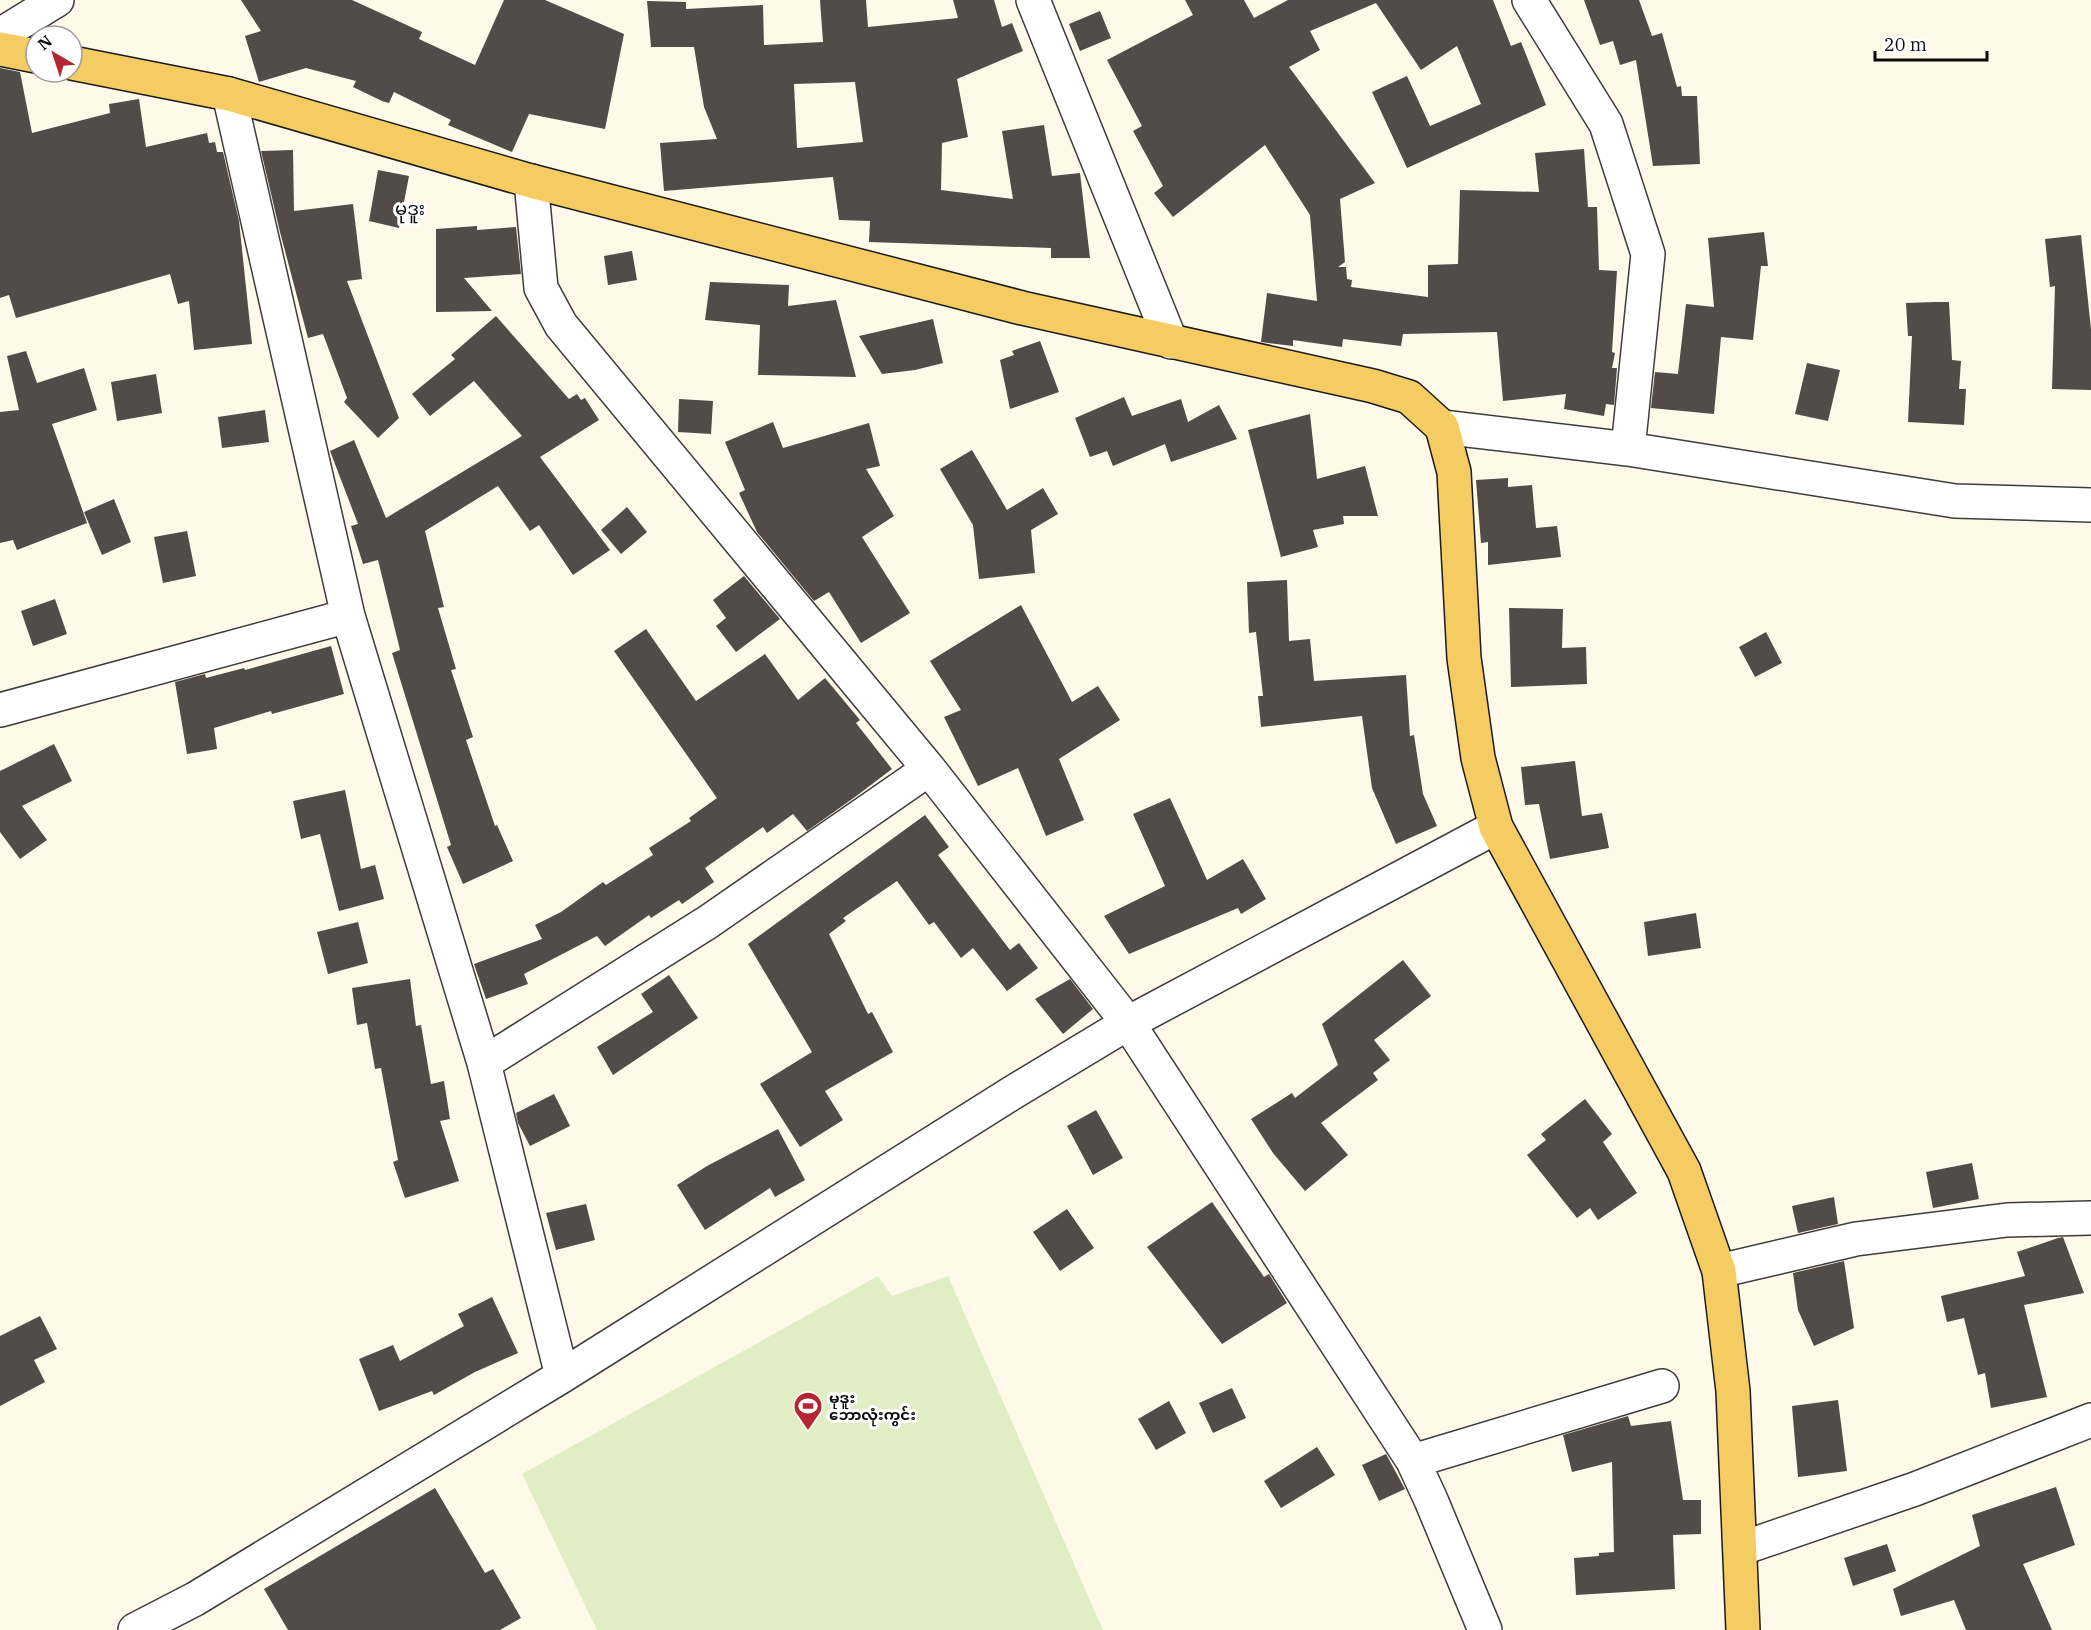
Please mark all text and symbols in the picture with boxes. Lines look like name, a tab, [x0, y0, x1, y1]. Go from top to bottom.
north arrow	[24, 24, 84, 84]
scale bar	[1875, 24, 1988, 62]
text: N	[33, 31, 56, 54]
text: 20 m	[1884, 33, 1927, 56]
district label: မုဒူး	[395, 197, 425, 224]
place label: မုဒူး ဘောလုံးကွင်း	[829, 1388, 916, 1427]
sports icon: မုဒူး ဘောလုံးကွင်း	[792, 1390, 824, 1432]

